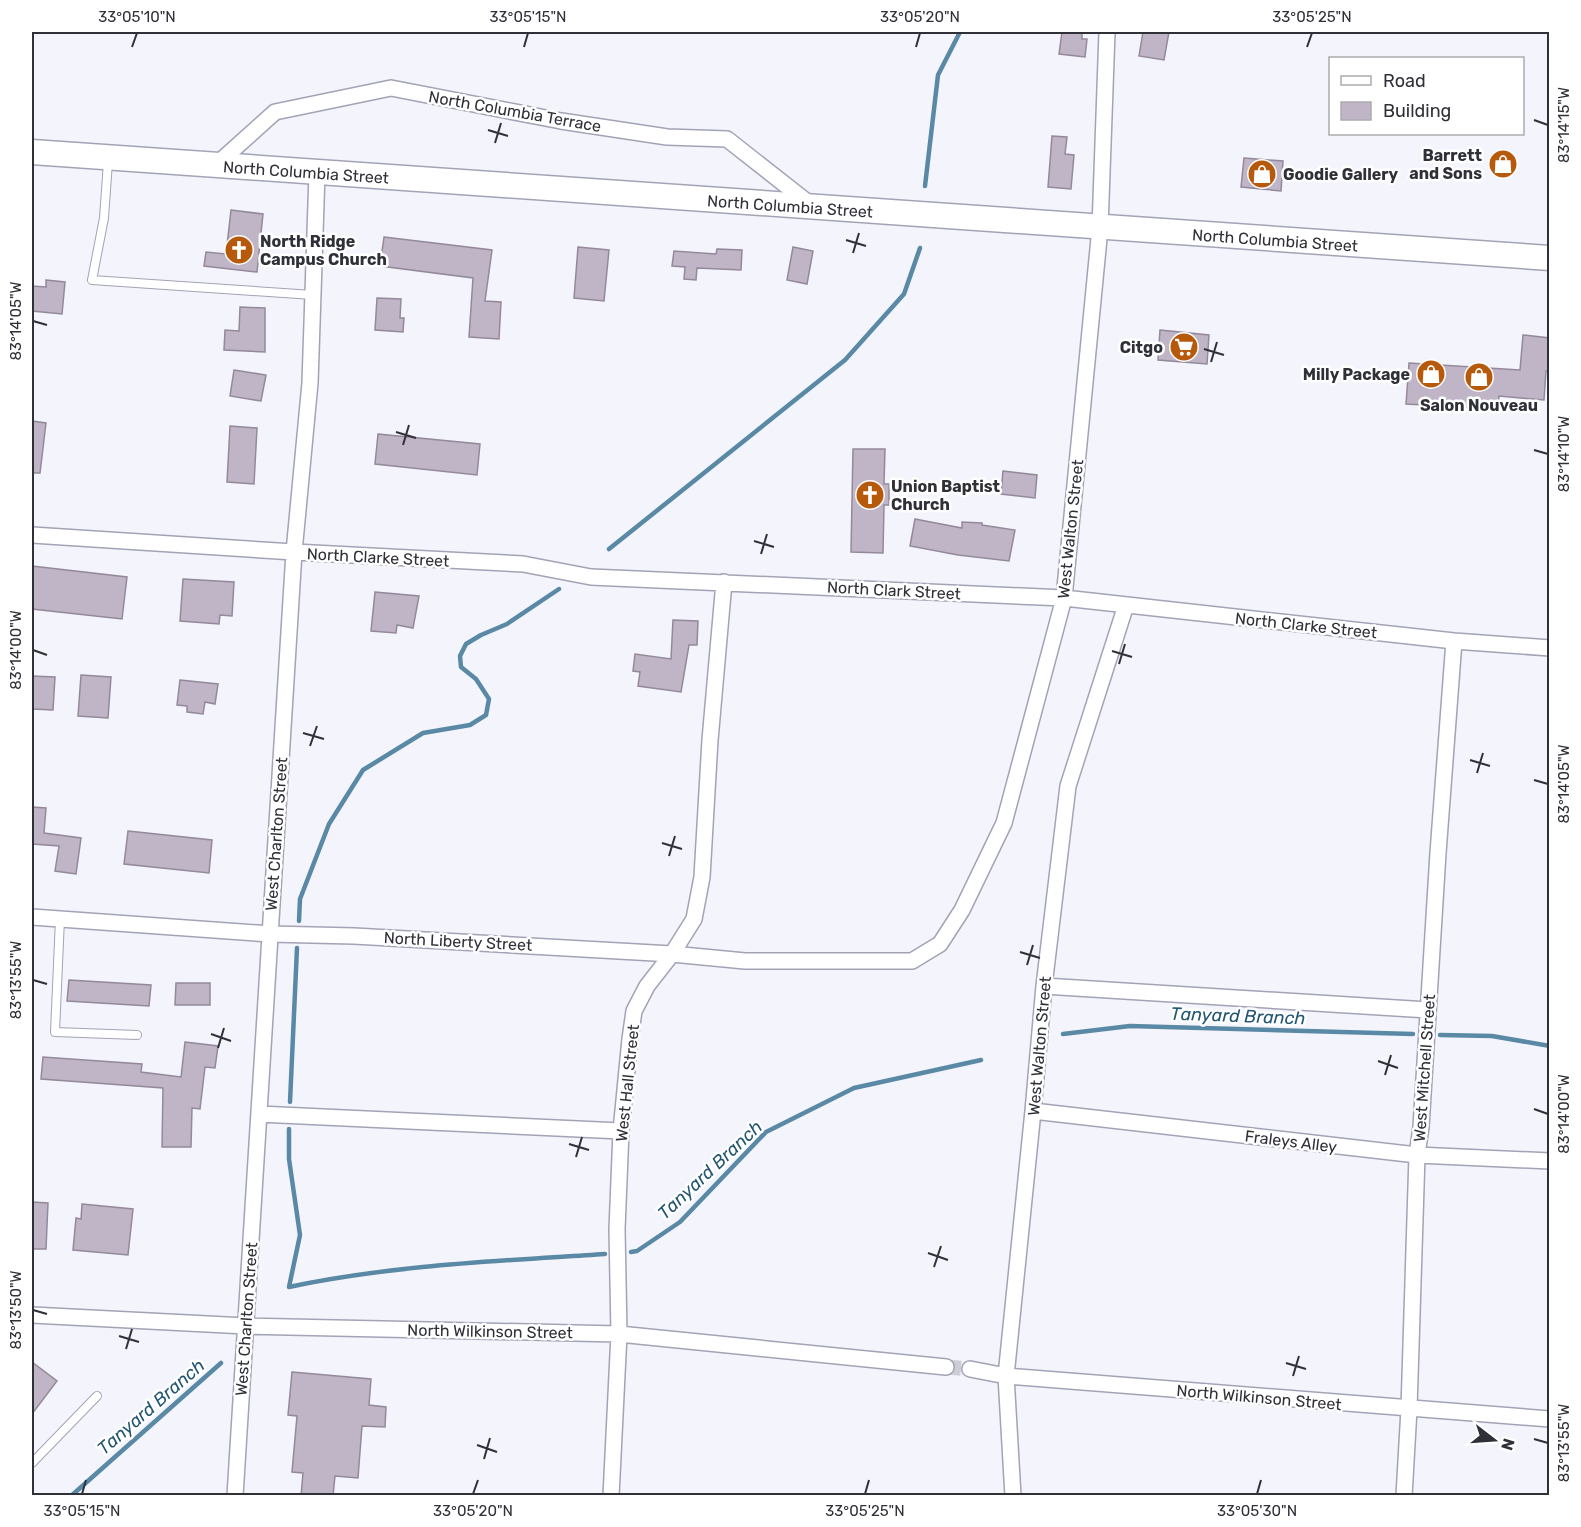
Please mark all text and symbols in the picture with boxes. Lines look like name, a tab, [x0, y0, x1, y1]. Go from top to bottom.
text: 33°05'10"N	[98, 8, 176, 26]
text: 33°05'15"N	[490, 8, 566, 26]
text: 33°05'20"N	[880, 8, 960, 26]
text: 33°05'25"N	[1272, 8, 1352, 26]
legend	[1329, 57, 1524, 135]
text: Road	[1383, 70, 1426, 92]
street label: North Columbia Terrace	[427, 87, 603, 136]
text: 83°14'15"W	[1555, 87, 1573, 163]
text: Building	[1383, 100, 1451, 122]
place label: Barrett and Sons	[1409, 146, 1483, 183]
shop icon: Barrett and Sons	[1487, 148, 1519, 180]
street label: North Columbia Street	[222, 157, 390, 188]
shop icon: Goodie Gallery	[1246, 158, 1278, 190]
place label: Goodie Gallery	[1283, 165, 1399, 184]
street label: North Columbia Street	[706, 191, 874, 222]
street label: North Columbia Street	[1191, 225, 1359, 256]
place label: North Ridge Campus Church	[260, 232, 387, 269]
church icon: North Ridge Campus Church	[223, 234, 255, 266]
text: 83°14'05"W	[7, 281, 25, 361]
supermarket icon: Citgo	[1168, 331, 1200, 363]
place label: Citgo	[1120, 338, 1163, 357]
shop icon: Milly Package	[1415, 358, 1447, 390]
shop icon: Salon Nouveau	[1463, 361, 1495, 393]
place label: Milly Package	[1303, 365, 1410, 384]
place label: Salon Nouveau	[1420, 396, 1538, 415]
text: 83°14'10"W	[1555, 416, 1573, 492]
street label: West Walton Street	[1054, 458, 1087, 600]
place label: Union Baptist Church	[891, 477, 1001, 514]
church icon: Union Baptist Church	[854, 479, 886, 511]
street label: North Clarke Street	[306, 544, 450, 571]
street label: North Clark Street	[827, 578, 961, 603]
street label: North Clarke Street	[1234, 609, 1378, 642]
text: 83°14'00"W	[7, 610, 25, 690]
text: 83°14'05"W	[1555, 744, 1573, 824]
street label: West Charlton Street	[262, 756, 291, 912]
street label: North Liberty Street	[383, 928, 533, 955]
text: 83°13'55"W	[7, 941, 25, 1019]
street label: West Walton Street	[1024, 975, 1055, 1117]
street label: West Mitchell Street	[1410, 994, 1439, 1143]
water label: Tanyard Branch	[1170, 1003, 1306, 1029]
street label: West Hall Street	[612, 1023, 643, 1143]
text: 83°14'00"W	[1555, 1074, 1573, 1154]
water label: Tanyard Branch	[653, 1116, 767, 1224]
street label: Fraleys Alley	[1244, 1126, 1338, 1157]
street label: West Charlton Street	[232, 1241, 261, 1397]
text: 83°13'50"W	[7, 1270, 25, 1350]
street label: North Wilkinson Street	[407, 1321, 573, 1342]
water label: Tanyard Branch	[93, 1354, 209, 1460]
street label: North Wilkinson Street	[1176, 1381, 1342, 1414]
text: 83°13'55"W	[1555, 1404, 1573, 1482]
north arrow	[1464, 1410, 1524, 1470]
text: N	[1497, 1436, 1519, 1453]
text: 33°05'15"N	[44, 1502, 120, 1520]
text: 33°05'20"N	[433, 1502, 513, 1520]
text: 33°05'25"N	[825, 1502, 905, 1520]
text: 33°05'30"N	[1217, 1502, 1297, 1520]

